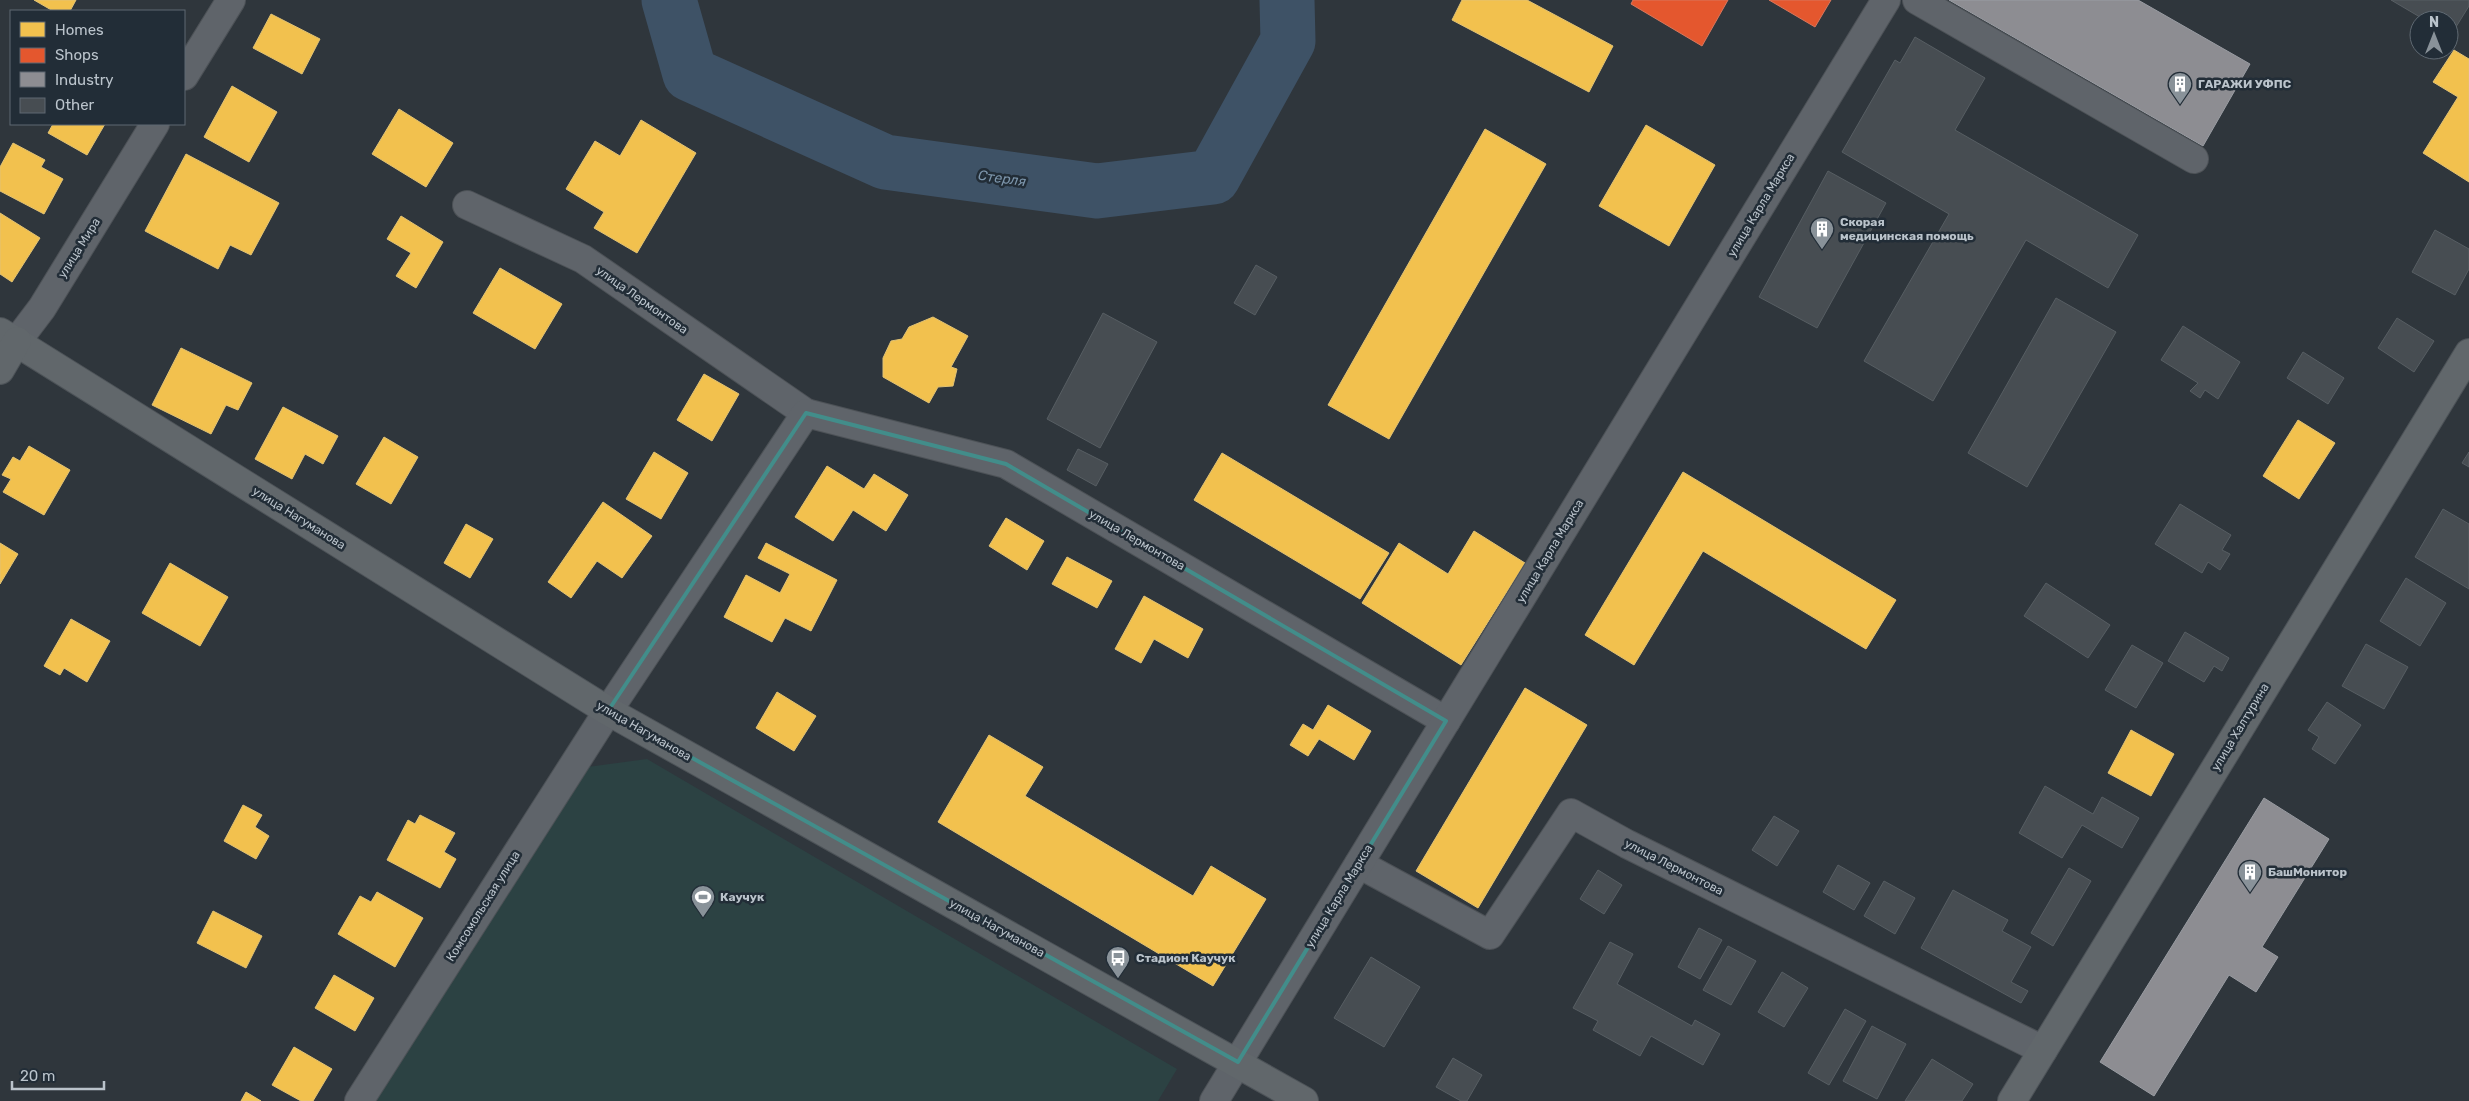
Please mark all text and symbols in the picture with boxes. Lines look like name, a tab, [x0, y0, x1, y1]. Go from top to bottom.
legend	[10, 10, 185, 125]
north arrow	[2409, 10, 2459, 60]
text: N	[2429, 14, 2439, 31]
text: Homes	[55, 21, 104, 39]
text: Shops	[55, 46, 99, 64]
text: Industry	[55, 71, 114, 89]
building icon: ГАРАЖИ УФПС	[2167, 71, 2193, 105]
place label: ГАРАЖИ УФПС	[2198, 77, 2292, 91]
text: Other	[55, 96, 95, 114]
street label: улица Карла Маркса	[1725, 151, 1797, 259]
water label: Стерля	[977, 167, 1027, 190]
street label: улица Мира	[55, 215, 103, 281]
place label: Скорая медицинская помощь	[1840, 215, 1974, 243]
building icon: Скорая медицинская помощь	[1809, 216, 1835, 250]
street label: улица Лермонтова	[594, 263, 690, 337]
street label: улица Нагуманова	[250, 484, 348, 552]
street label: улица Карла Маркса	[1514, 497, 1586, 605]
street label: улица Лермонтова	[1086, 507, 1188, 573]
street label: улица Халтурина	[2208, 681, 2272, 773]
street label: улица Нагуманова	[594, 698, 694, 764]
street label: улица Лермонтова	[1622, 836, 1726, 898]
street label: улица Карла Маркса	[1303, 842, 1375, 950]
street label: Комсомольская улица	[443, 848, 523, 964]
building icon: БашМонитор	[2237, 859, 2263, 893]
place label: БашМонитор	[2268, 865, 2347, 879]
sports icon: Каучук	[690, 884, 716, 918]
place label: Каучук	[720, 890, 765, 904]
street label: улица Нагуманова	[947, 896, 1047, 960]
bus stop icon: Стадион Каучук	[1105, 945, 1131, 979]
place label: Стадион Каучук	[1136, 951, 1236, 965]
scale bar	[12, 1058, 105, 1090]
text: 20 m	[20, 1067, 55, 1085]

